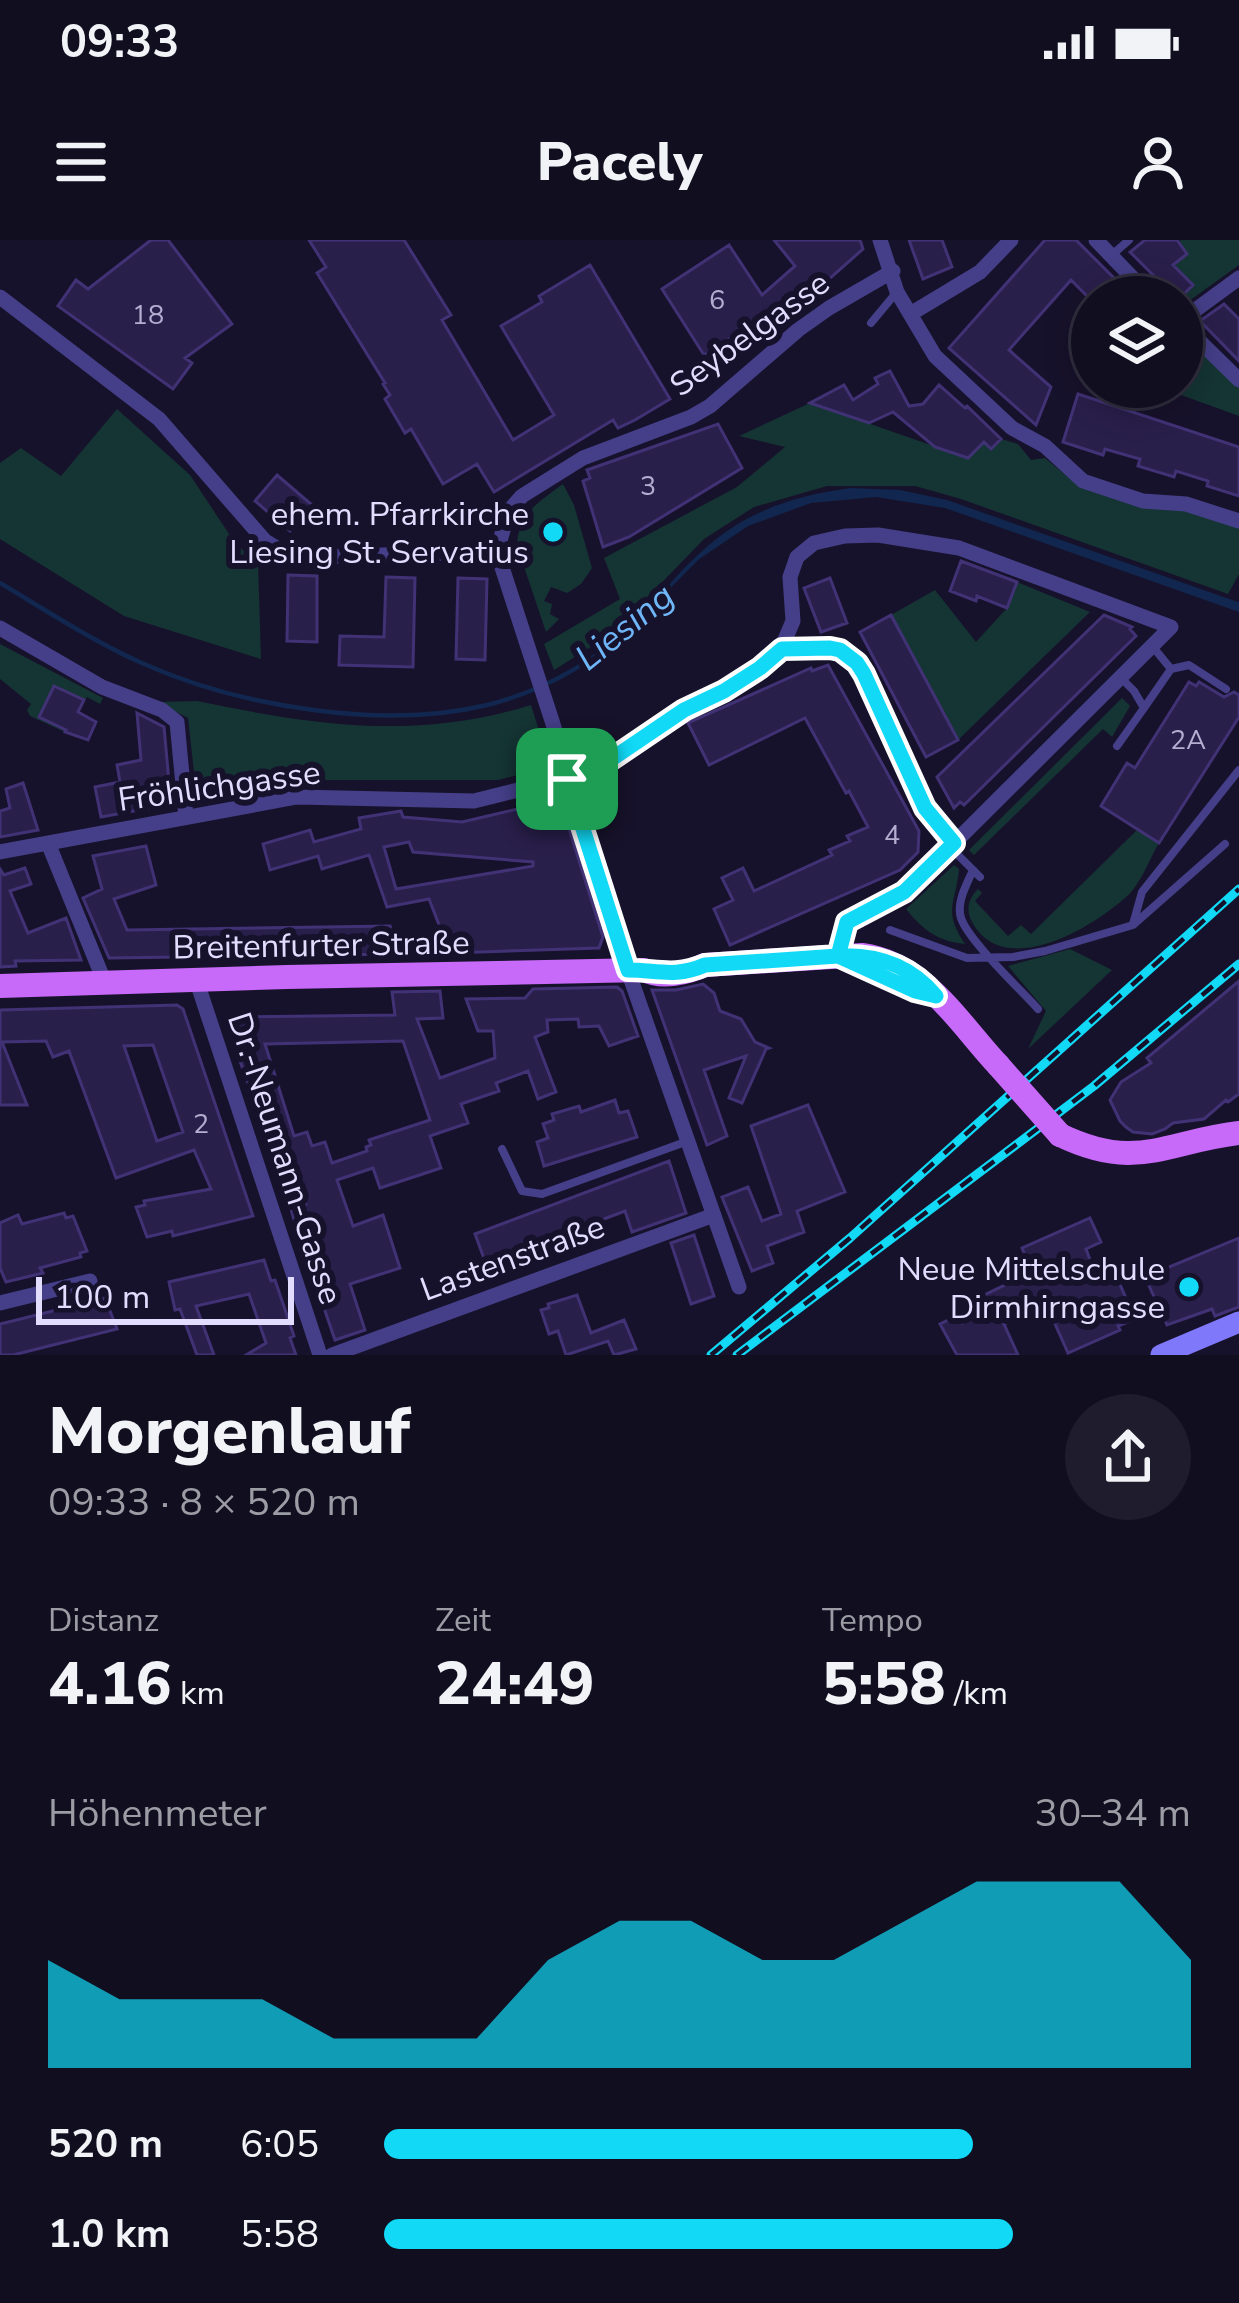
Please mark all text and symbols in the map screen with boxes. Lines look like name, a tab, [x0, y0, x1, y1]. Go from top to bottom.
text: 09:33	[60, 12, 179, 73]
text: Pacely	[537, 125, 702, 199]
icon: menu	[48, 129, 114, 195]
icon: person	[1125, 129, 1191, 195]
street label: Seybelgasse	[661, 261, 839, 407]
map controls	[1071, 276, 1203, 408]
button: layers	[1071, 276, 1203, 408]
house number: 6	[709, 282, 725, 319]
house number: 18	[132, 297, 164, 334]
house number: 3	[640, 468, 656, 505]
place label: ehem. Pfarrkirche Liesing St. Servatius	[229, 492, 529, 575]
marker: ehem. Pfarrkirche Liesing St. Servatius	[540, 519, 566, 545]
water label: Liesing	[565, 572, 685, 682]
house number: 2A	[1170, 722, 1206, 759]
pin	[516, 728, 618, 830]
icon: arrive	[534, 746, 600, 812]
street label: Fröhlichgasse	[115, 750, 323, 823]
house number: 4	[884, 817, 900, 854]
street label: Breitenfurter Straße	[172, 920, 470, 971]
street label: Dr.-Neumann-Gasse	[216, 1007, 353, 1310]
house number: 2	[193, 1106, 209, 1143]
street label: Lastenstraße	[414, 1204, 611, 1313]
place label: Neue Mittelschule Dirmhirngasse	[897, 1247, 1165, 1330]
scale bar	[36, 1271, 294, 1324]
marker: Neue Mittelschule Dirmhirngasse	[1176, 1274, 1202, 1300]
text: 100 m	[54, 1275, 150, 1320]
text: Morgenlauf	[48, 1386, 410, 1476]
button: share	[1065, 1394, 1191, 1520]
text: 09:33 · 8 × 520 m	[48, 1476, 360, 1529]
text: Distanz	[48, 1598, 159, 1643]
text: Zeit	[435, 1598, 491, 1643]
text: Tempo	[822, 1598, 923, 1643]
text: 4.16	[48, 1643, 172, 1725]
text: 24:49	[435, 1643, 595, 1725]
text: 5:58	[822, 1643, 946, 1725]
text: km	[172, 1671, 225, 1716]
text: /km	[946, 1671, 1008, 1716]
text: Höhenmeter	[48, 1787, 267, 1840]
text: 30–34 m	[1034, 1787, 1191, 1840]
text: 520 m	[48, 2118, 163, 2171]
text: 6:05	[240, 2118, 319, 2171]
text: 1.0 km	[48, 2208, 170, 2261]
text: 5:58	[240, 2208, 319, 2261]

